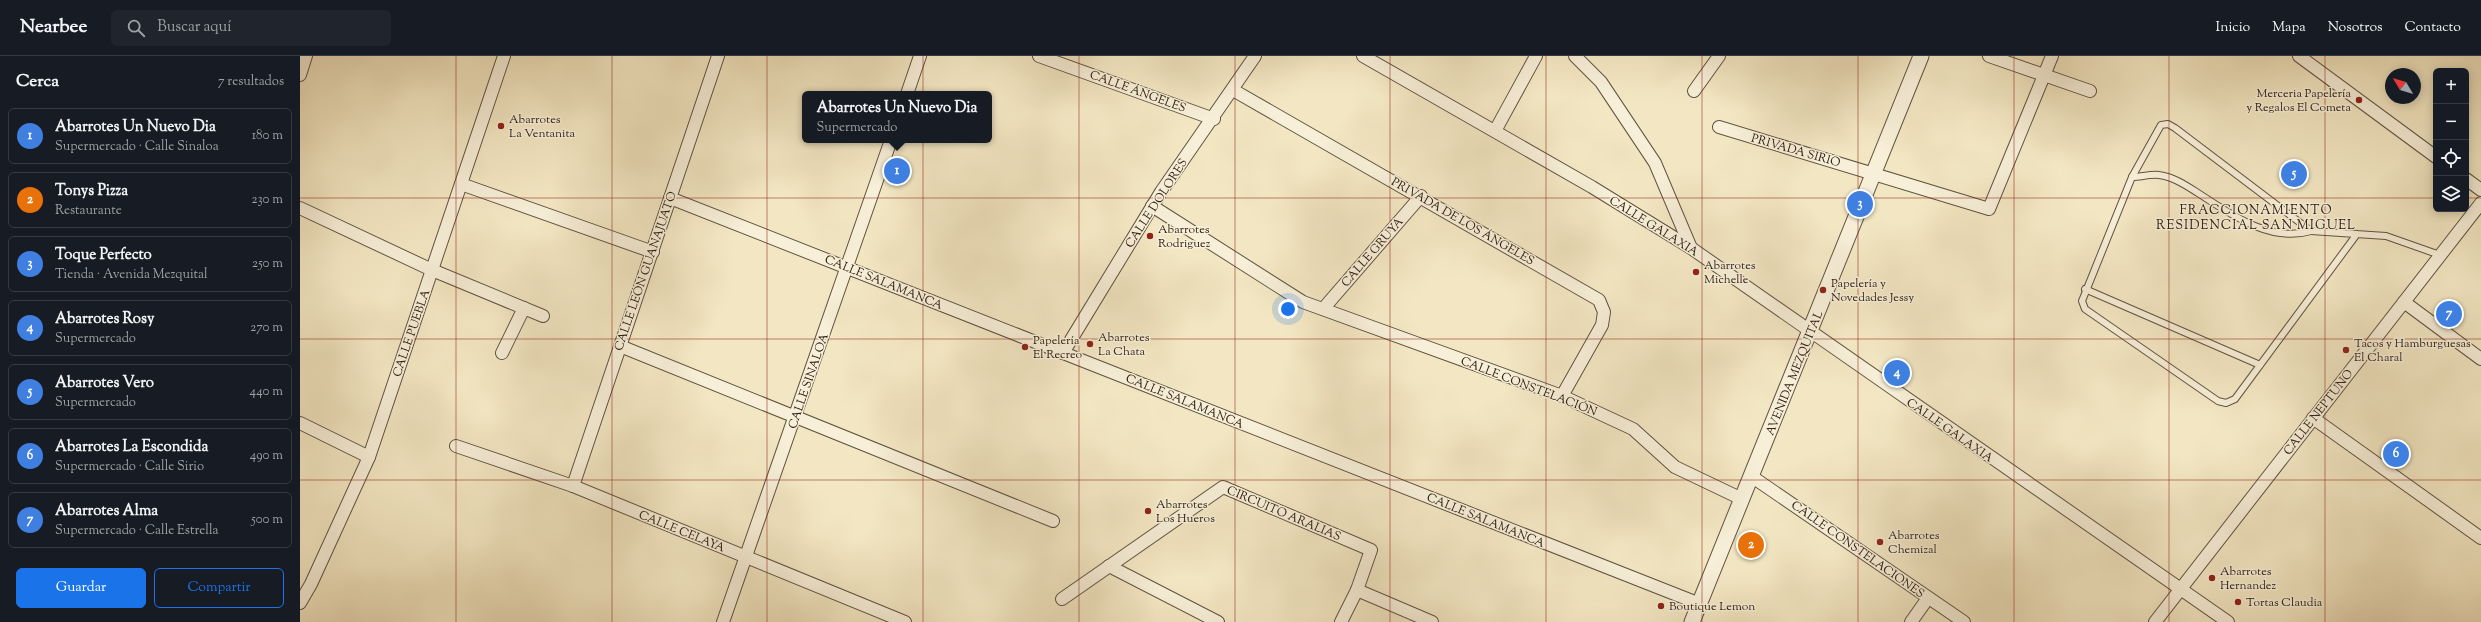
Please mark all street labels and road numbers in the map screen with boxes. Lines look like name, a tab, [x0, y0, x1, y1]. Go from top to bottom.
street label: CALLE ÁNGELES	[1087, 66, 1188, 118]
street label: PRIVADA SIRIO	[1749, 130, 1842, 172]
street label: CALLE DOLORES	[1121, 155, 1193, 252]
street label: PRIVADA DE LOS ÁNGELES	[1388, 173, 1537, 270]
street label: CALLE LEÓN GUANAJUATO	[610, 189, 682, 353]
street label: CALLE GALAXIA	[1605, 192, 1702, 262]
street label: CALLE GRUYA	[1337, 214, 1408, 291]
street label: CALLE SALAMANCA	[822, 251, 946, 315]
street label: CALLE PUEBLA	[389, 287, 435, 380]
street label: AVENIDA MEZQUITAL	[1762, 308, 1828, 438]
street label: CALLE SINALOA	[784, 331, 834, 432]
street label: CALLE CONSTELACIÓN	[1458, 353, 1600, 421]
street label: CALLE NEPTUNO	[2279, 366, 2358, 459]
street label: CALLE SALAMANCA	[1123, 370, 1247, 434]
street label: CALLE GALAXIA	[1902, 394, 1997, 468]
street label: CIRCUITO ARALIAS	[1224, 482, 1344, 546]
street label: CALLE SALAMANCA	[1424, 489, 1548, 553]
street label: CALLE CONSTELACIONES	[1787, 497, 1928, 603]
street label: CALLE CELAYA	[636, 506, 728, 558]

